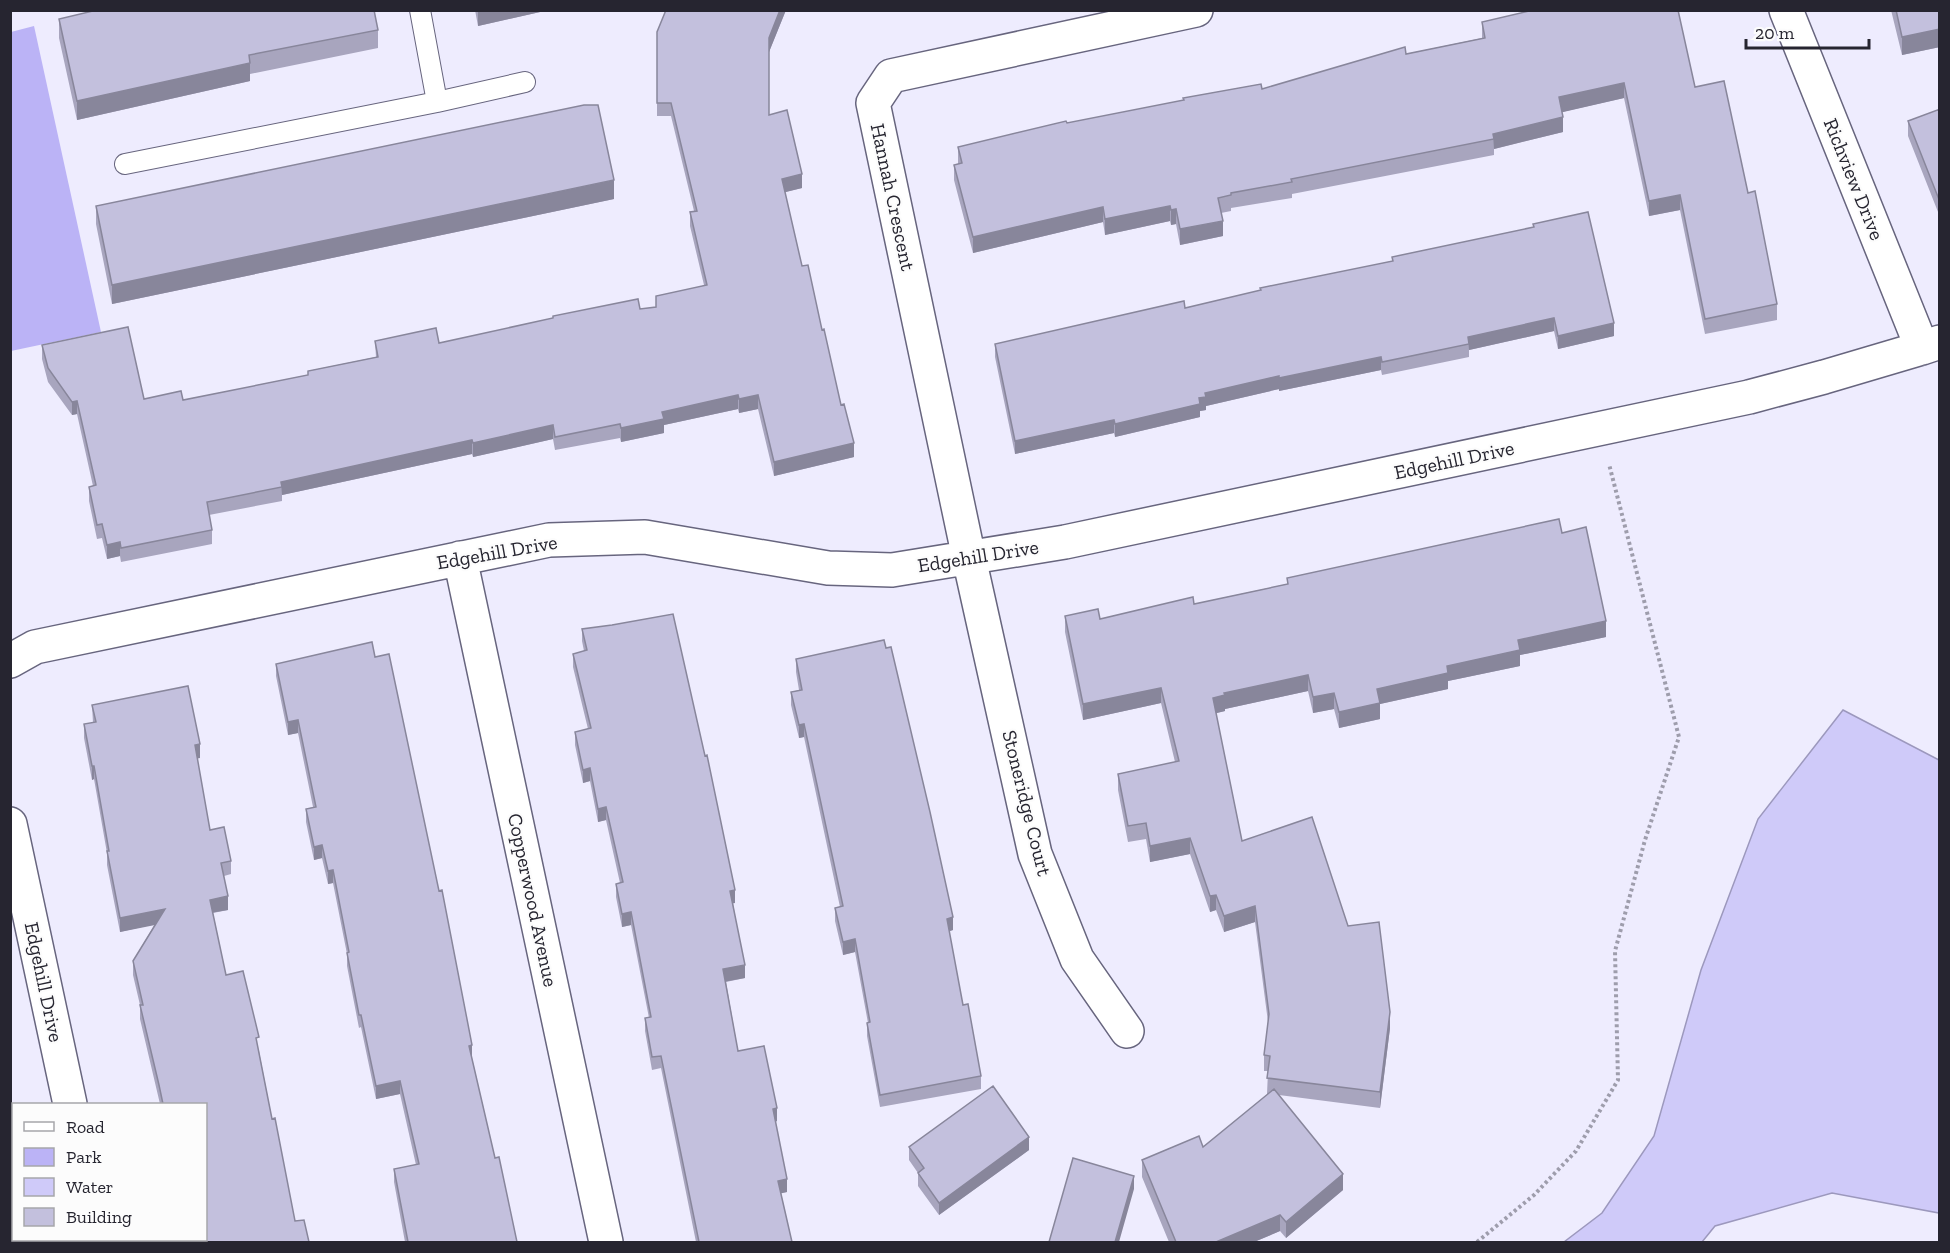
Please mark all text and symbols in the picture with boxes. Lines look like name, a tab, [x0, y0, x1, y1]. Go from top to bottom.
scale bar	[1746, 12, 1869, 50]
text: 20 m	[1755, 22, 1795, 44]
street label: Richview Drive	[1819, 115, 1889, 243]
street label: Hannah Crescent	[866, 121, 920, 273]
street label: Edgehill Drive	[1392, 436, 1516, 484]
street label: Edgehill Drive	[435, 530, 559, 574]
street label: Edgehill Drive	[916, 535, 1040, 577]
street label: Stoneridge Court	[997, 728, 1057, 879]
street label: Copperwood Avenue	[503, 811, 563, 989]
street label: Edgehill Drive	[20, 920, 68, 1044]
legend	[12, 1103, 207, 1241]
text: Road	[66, 1116, 105, 1138]
text: Park	[66, 1146, 102, 1168]
text: Water	[66, 1176, 113, 1198]
text: Building	[66, 1206, 132, 1228]

